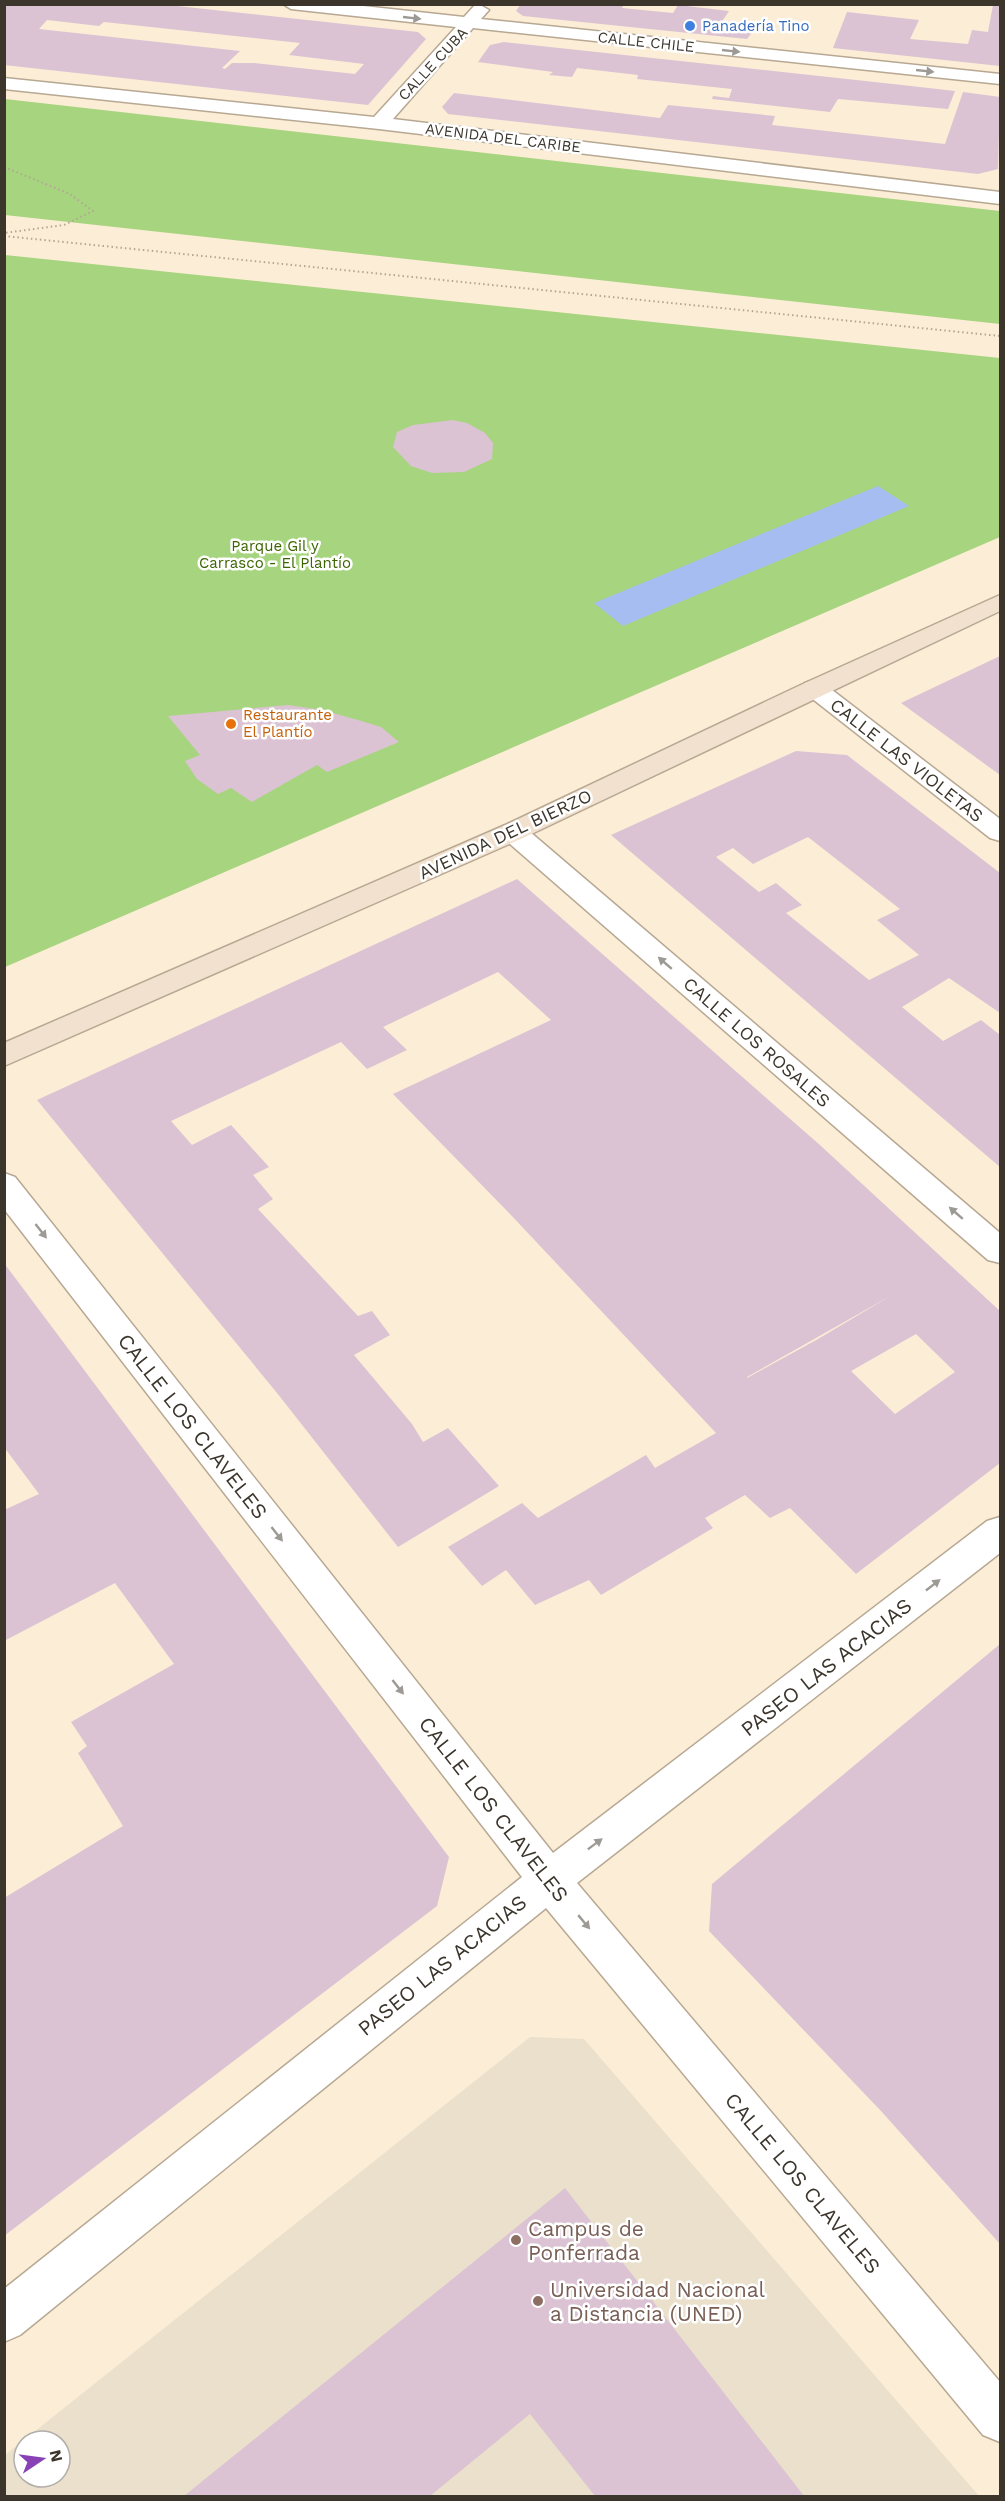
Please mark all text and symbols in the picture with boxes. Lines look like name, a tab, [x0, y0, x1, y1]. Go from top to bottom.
one-way arrow	[402, 13, 421, 22]
place label: Panadería Tino	[702, 17, 810, 35]
marker: Panadería Tino	[683, 19, 697, 33]
street label: CALLE CUBA	[395, 24, 471, 104]
street label: CALLE CHILE	[597, 28, 695, 56]
one-way arrow	[722, 46, 741, 56]
one-way arrow	[916, 66, 935, 76]
street label: AVENIDA DEL CARIBE	[424, 120, 582, 156]
park label: Parque Gil y Carrasco - El Plantío	[199, 537, 351, 572]
street label: CALLE LAS VIOLETAS	[826, 694, 988, 826]
place label: Restaurante El Plantío	[243, 706, 332, 741]
marker: Restaurante El Plantío	[224, 717, 238, 731]
street label: AVENIDA DEL BIERZO	[415, 785, 595, 883]
one-way arrow	[657, 956, 673, 969]
street label: CALLE LOS ROSALES	[679, 973, 835, 1111]
one-way arrow	[949, 1207, 964, 1220]
one-way arrow	[34, 1224, 46, 1239]
street label: CALLE LOS CLAVELES	[113, 1328, 273, 1524]
one-way arrow	[271, 1526, 283, 1541]
one-way arrow	[925, 1579, 940, 1591]
street label: PASEO LAS ACACIAS	[736, 1593, 916, 1741]
one-way arrow	[391, 1679, 404, 1695]
street label: CALLE LOS CLAVELES	[414, 1711, 574, 1907]
one-way arrow	[587, 1838, 603, 1851]
street label: PASEO LAS ACACIAS	[353, 1889, 531, 2041]
one-way arrow	[577, 1914, 590, 1929]
street label: CALLE LOS CLAVELES	[720, 2088, 886, 2278]
place label: Campus de Ponferrada	[528, 2216, 644, 2265]
marker: Campus de Ponferrada	[509, 2233, 523, 2247]
place label: Universidad Nacional a Distancia (UNED)	[550, 2277, 766, 2326]
marker: Universidad Nacional a Distancia (UNED)	[531, 2294, 545, 2308]
north arrow	[12, 2429, 72, 2489]
text: N	[46, 2448, 67, 2464]

